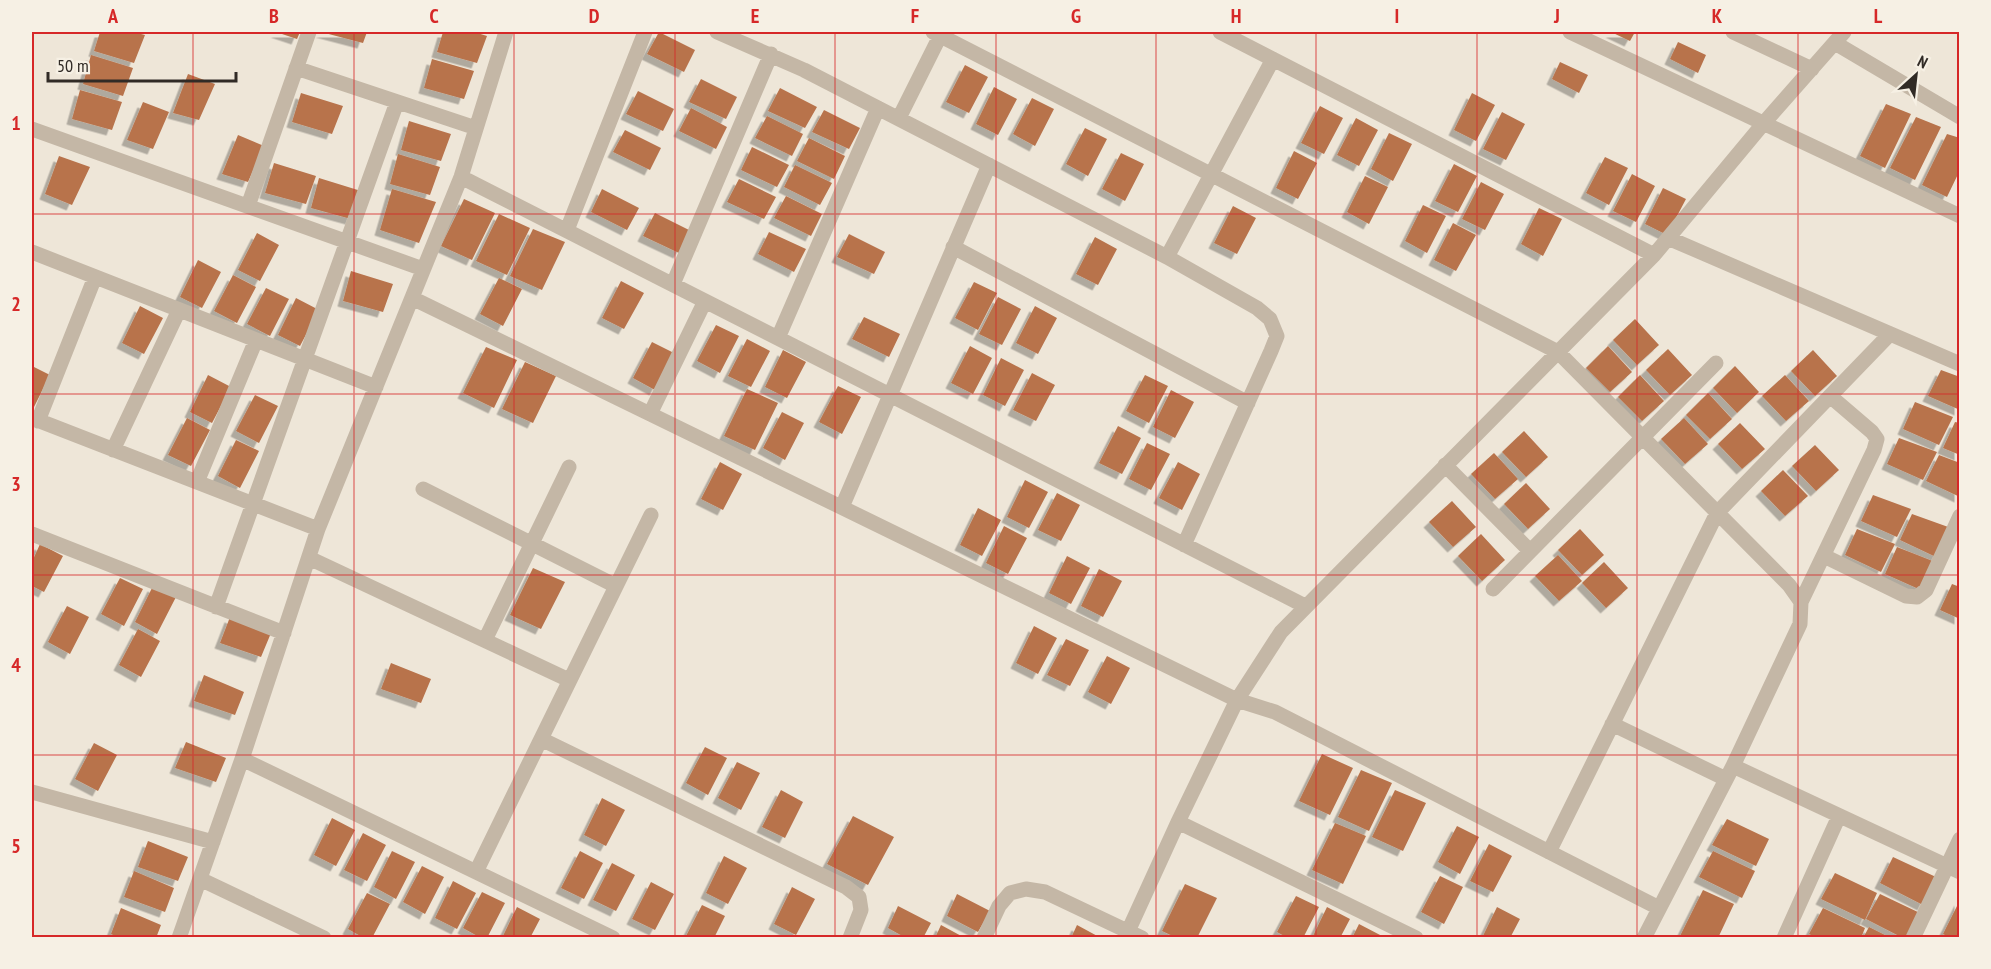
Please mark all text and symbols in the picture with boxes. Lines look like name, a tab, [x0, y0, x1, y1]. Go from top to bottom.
text: A	[107, 3, 119, 29]
text: B	[269, 3, 279, 29]
text: C	[429, 3, 439, 29]
text: D	[589, 3, 600, 29]
text: E	[751, 3, 759, 29]
text: F	[911, 3, 919, 29]
text: G	[1071, 3, 1081, 29]
text: H	[1231, 3, 1241, 29]
text: I	[1395, 3, 1399, 29]
text: J	[1553, 3, 1560, 29]
text: K	[1712, 3, 1723, 29]
text: L	[1874, 3, 1883, 29]
scale bar	[48, 45, 236, 83]
north arrow	[1886, 45, 1946, 105]
text: N	[1914, 51, 1931, 73]
text: 50 m	[57, 54, 89, 77]
text: 1	[11, 110, 21, 136]
text: 2	[11, 291, 21, 317]
text: 3	[11, 471, 21, 497]
text: 4	[11, 652, 21, 678]
text: 5	[11, 833, 21, 859]

